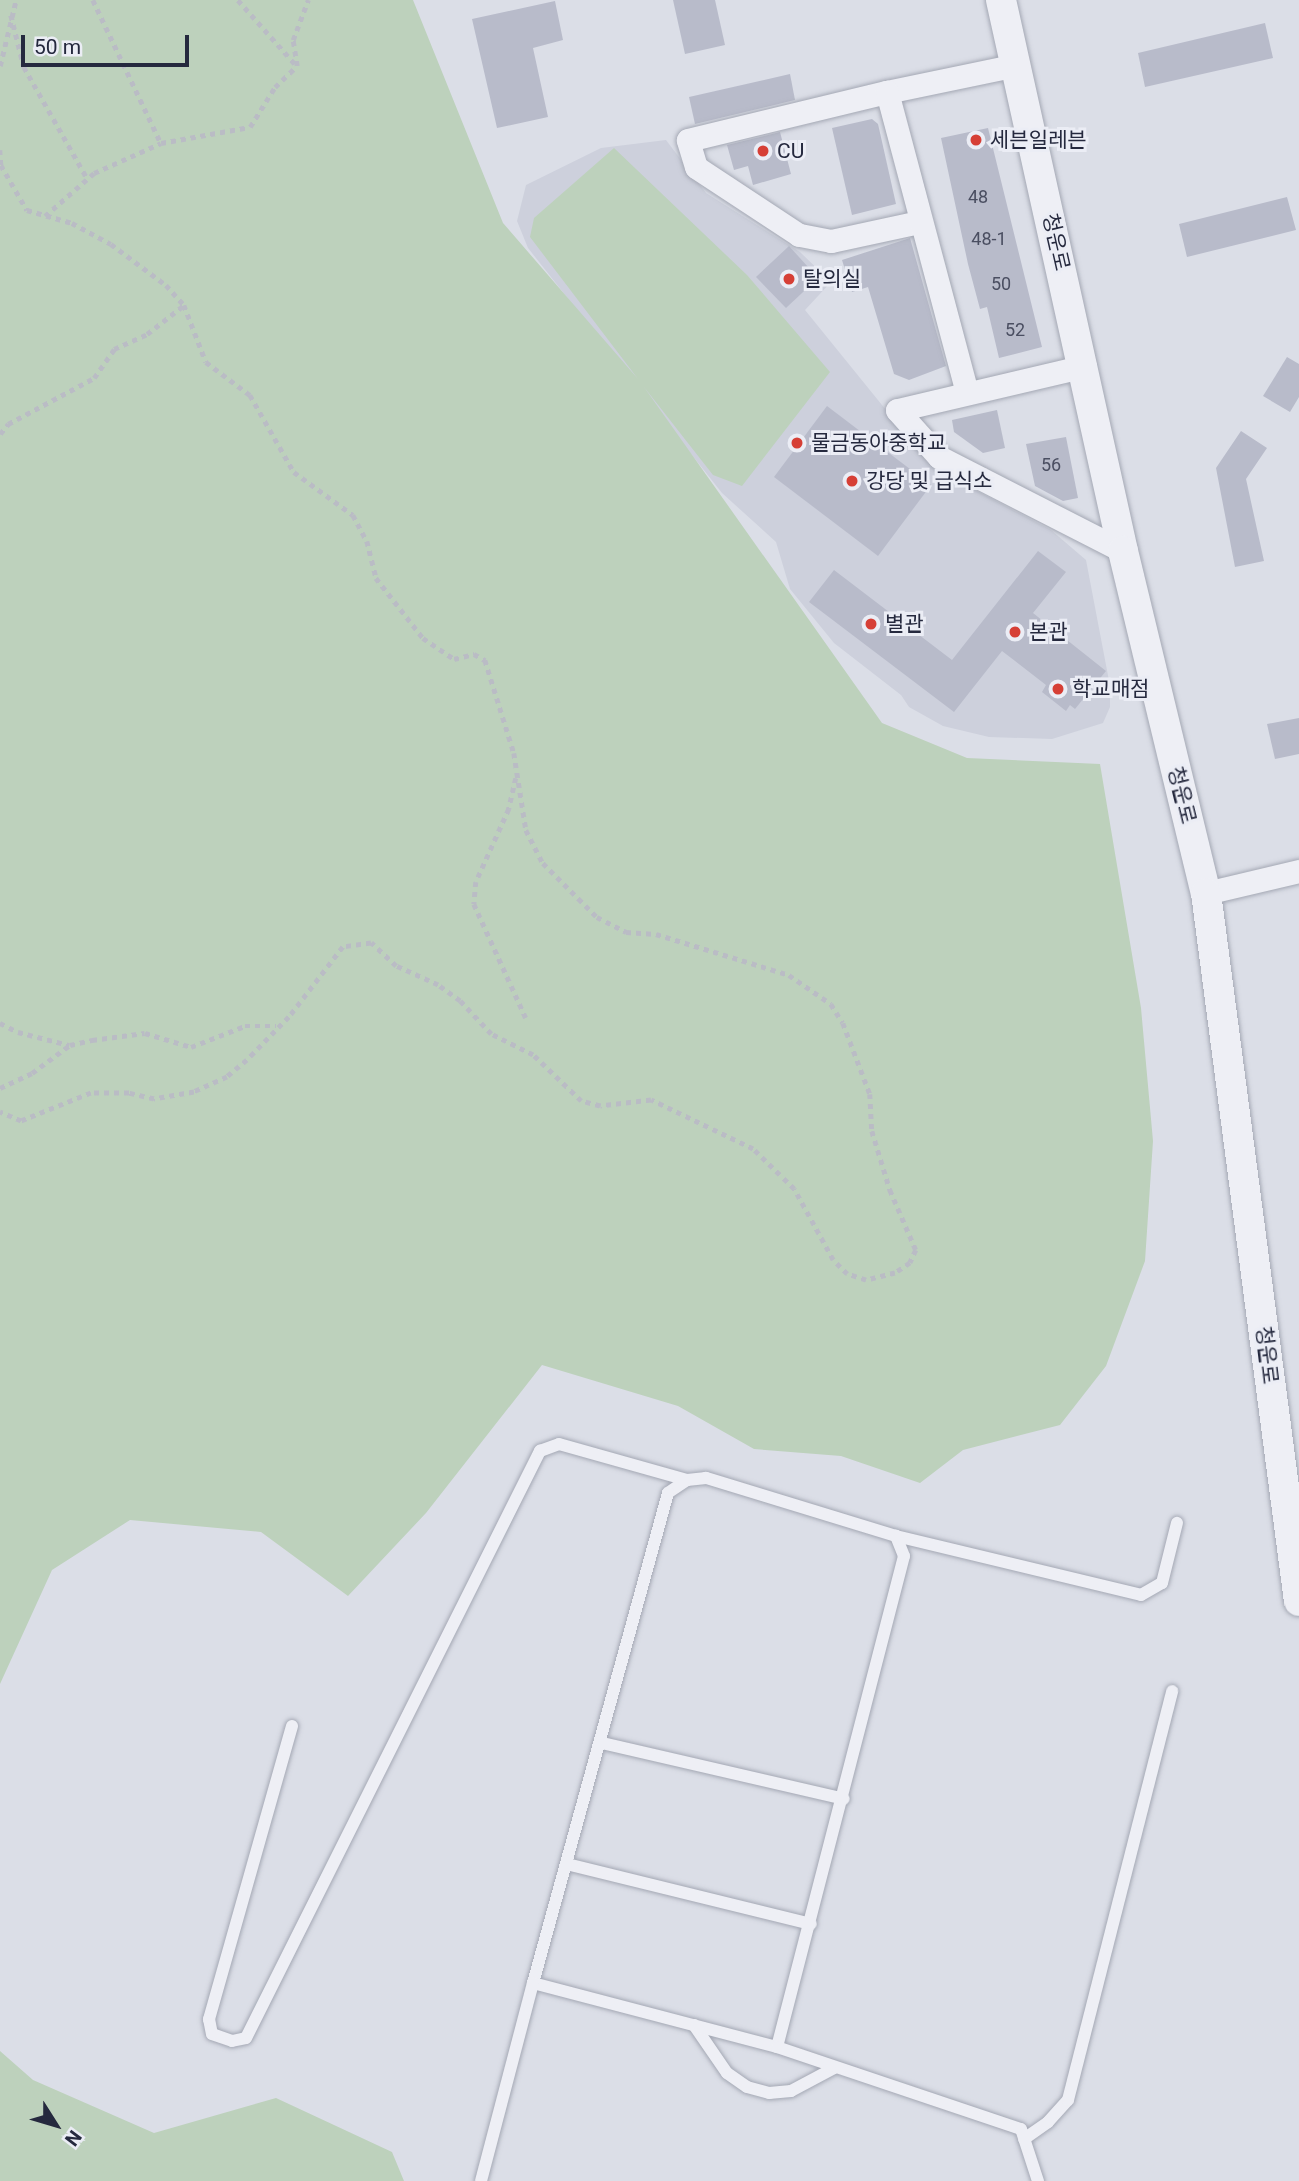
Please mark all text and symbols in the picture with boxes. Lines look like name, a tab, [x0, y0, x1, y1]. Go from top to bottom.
scale bar	[24, 21, 192, 65]
text: 50 m	[34, 35, 81, 59]
place label: 세븐일레븐	[990, 127, 1087, 153]
marker: 세븐일레븐	[968, 132, 984, 148]
place label: CU	[777, 138, 804, 164]
marker: CU	[755, 143, 771, 159]
house number: 48	[968, 186, 988, 208]
street label: 청운로	[1037, 211, 1075, 273]
house number: 48-1	[971, 228, 1007, 250]
place label: 탈의실	[803, 266, 861, 292]
marker: 탈의실	[781, 271, 797, 287]
house number: 50	[991, 273, 1011, 295]
house number: 52	[1005, 319, 1025, 341]
place label: 물금동아중학교	[811, 430, 946, 456]
marker: 물금동아중학교	[789, 435, 805, 451]
house number: 56	[1041, 454, 1061, 476]
place label: 강당 및 급식소	[866, 468, 992, 494]
marker: 강당 및 급식소	[844, 473, 860, 489]
place label: 별관	[885, 611, 924, 637]
marker: 별관	[863, 616, 879, 632]
place label: 본관	[1029, 619, 1068, 645]
marker: 본관	[1007, 624, 1023, 640]
place label: 학교매점	[1072, 676, 1149, 702]
marker: 학교매점	[1050, 681, 1066, 697]
street label: 청운로	[1163, 764, 1201, 826]
street label: 청운로	[1251, 1325, 1283, 1385]
north arrow	[21, 2090, 91, 2160]
text: N	[60, 2126, 86, 2150]

